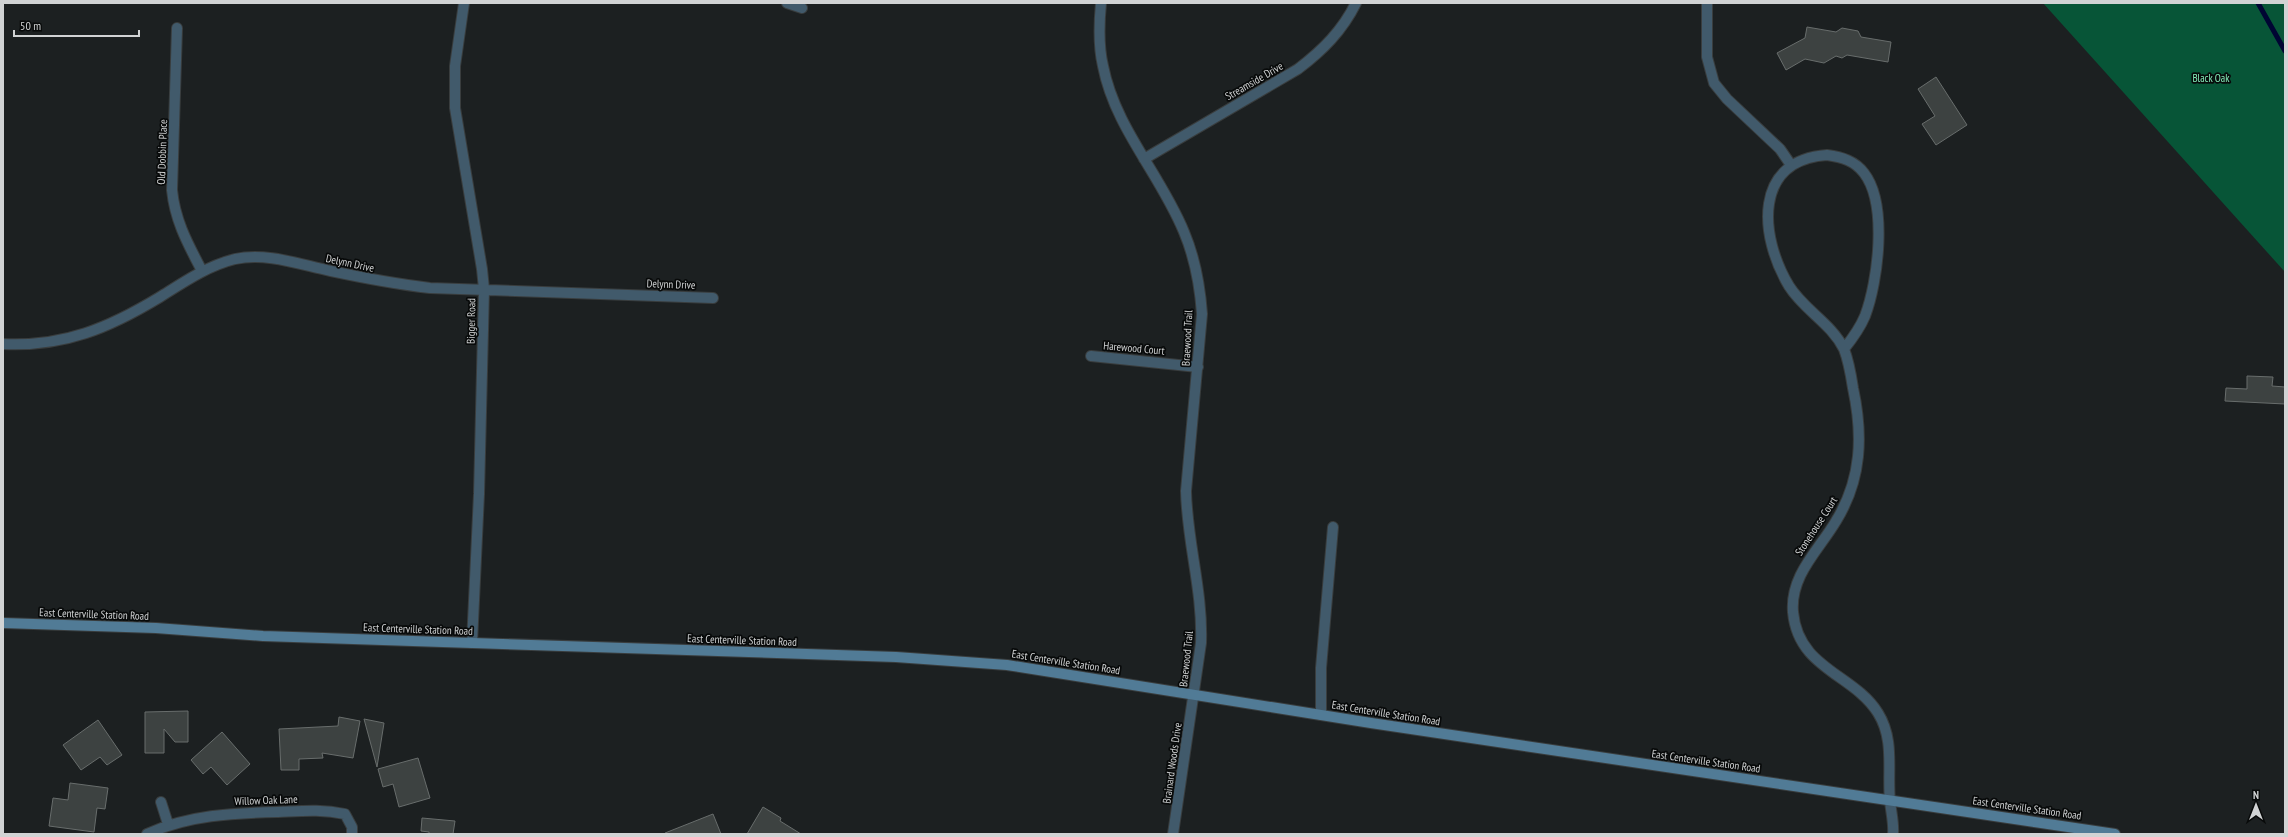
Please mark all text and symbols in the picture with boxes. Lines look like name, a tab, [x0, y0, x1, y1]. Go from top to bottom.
scale bar	[14, 12, 139, 38]
text: 50 m	[20, 18, 41, 33]
street label: Streamside Drive	[1223, 59, 1286, 103]
park label: Black Oak	[2192, 71, 2230, 85]
street label: Old Dobbin Place	[154, 119, 170, 185]
street label: Delynn Drive	[325, 251, 376, 275]
street label: Delynn Drive	[646, 276, 696, 292]
street label: Bigger Road	[464, 298, 478, 344]
street label: Braewood Trail	[1179, 309, 1195, 366]
street label: Harewood Court	[1103, 338, 1165, 358]
street label: Stonehouse Court	[1792, 494, 1840, 558]
street label: East Centerville Station Road	[39, 605, 149, 623]
street label: East Centerville Station Road	[363, 620, 473, 638]
street label: Braewood Trail	[1176, 630, 1196, 688]
street label: East Centerville Station Road	[687, 631, 797, 649]
street label: East Centerville Station Road	[1011, 647, 1121, 678]
street label: East Centerville Station Road	[1331, 698, 1441, 729]
street label: Brainard Woods Drive	[1159, 721, 1185, 804]
street label: East Centerville Station Road	[1651, 746, 1762, 776]
north arrow	[2236, 785, 2276, 825]
text: N	[2253, 788, 2259, 802]
street label: Willow Oak Lane	[234, 792, 298, 808]
street label: East Centerville Station Road	[1972, 793, 2083, 823]

